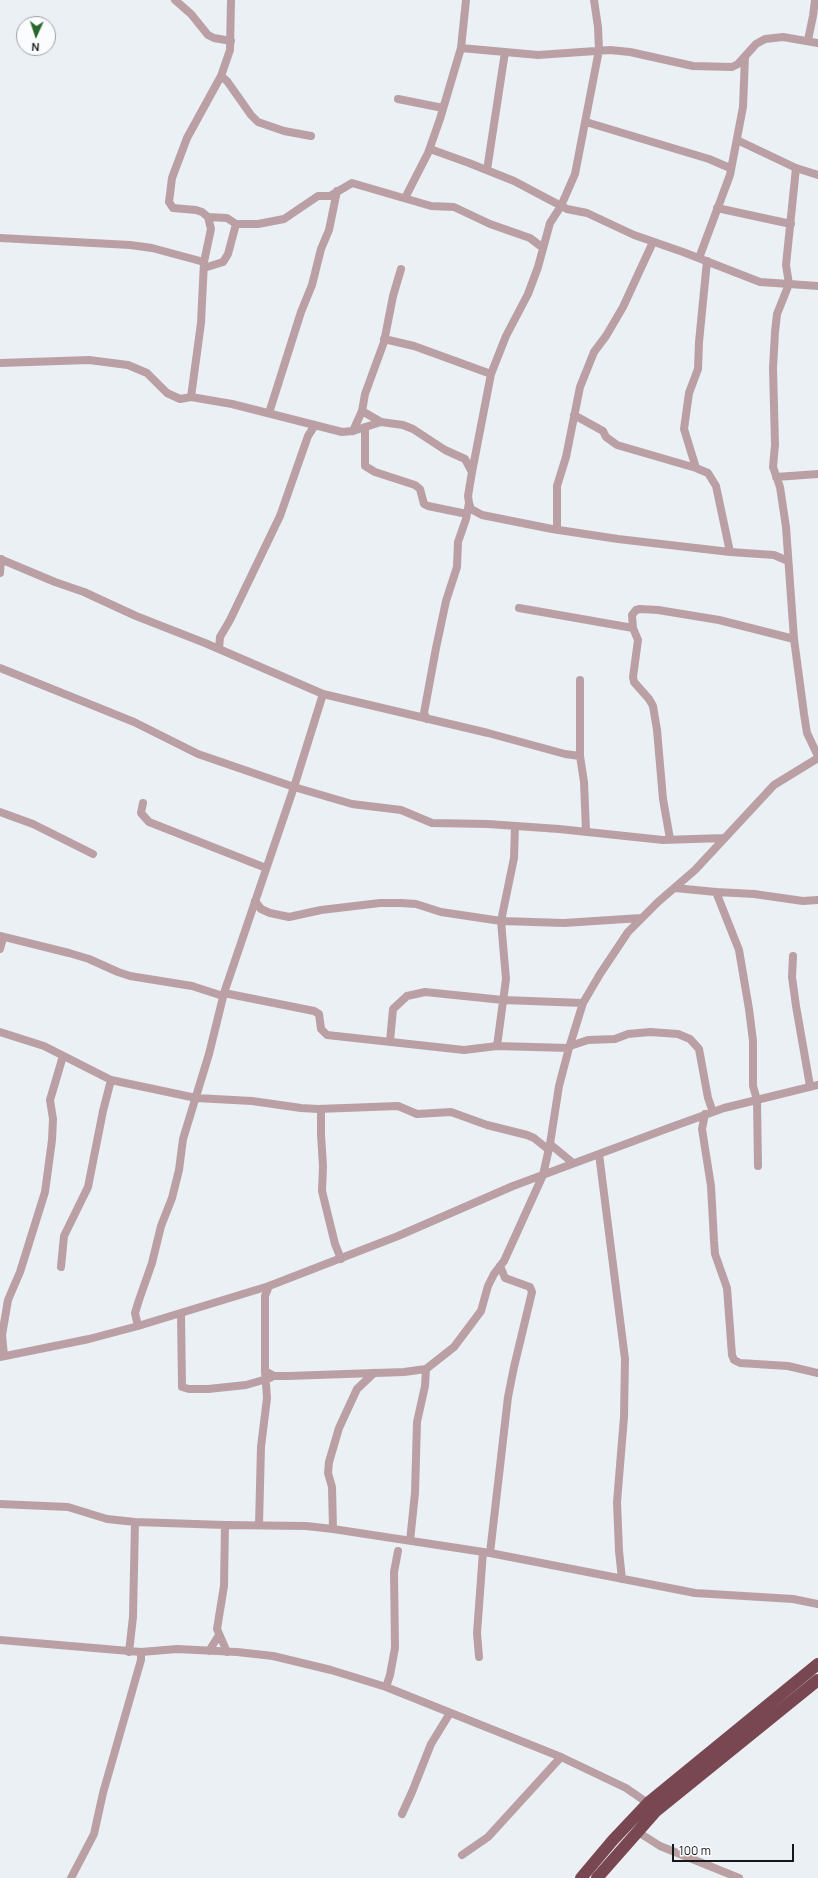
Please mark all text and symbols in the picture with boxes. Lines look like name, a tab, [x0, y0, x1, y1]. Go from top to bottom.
north arrow	[16, 16, 56, 56]
text: N	[31, 40, 40, 55]
scale bar	[674, 1836, 796, 1862]
text: 100 m	[679, 1842, 711, 1859]

